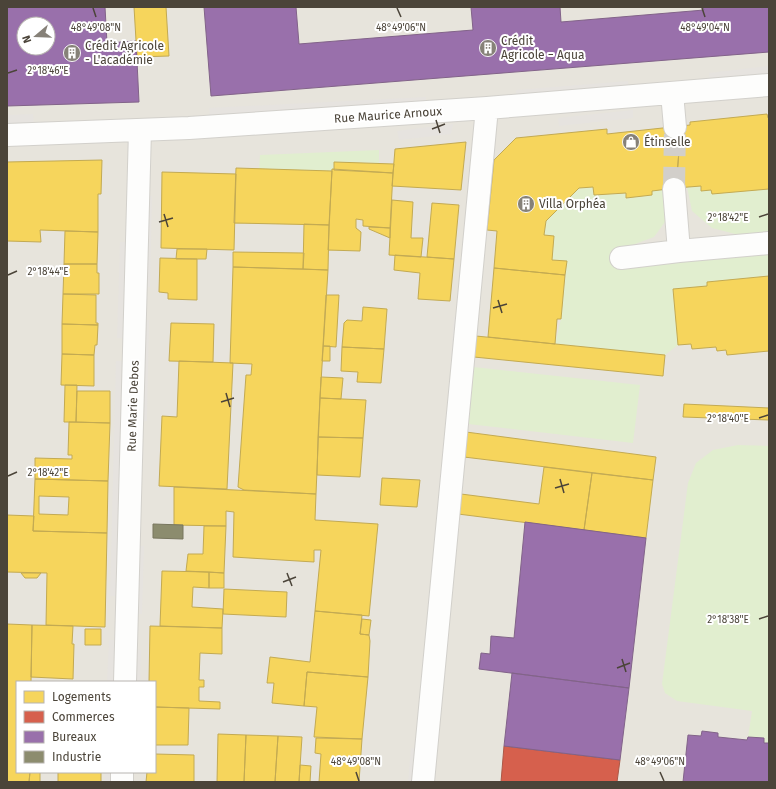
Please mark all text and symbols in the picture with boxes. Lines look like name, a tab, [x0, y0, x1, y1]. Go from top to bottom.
north arrow	[16, 16, 56, 56]
text: 48°49'08"N	[71, 22, 121, 34]
text: 48°49'06"N	[376, 22, 426, 34]
text: 48°49'04"N	[680, 22, 730, 34]
text: N	[20, 34, 34, 45]
place label: Crédit Agricole − Aqua	[501, 34, 585, 62]
building icon: Crédit Agricole − Aqua	[478, 38, 498, 58]
place label: Crédit Agricole - L'académie	[85, 39, 164, 67]
building icon: Crédit Agricole - L'académie	[62, 43, 82, 63]
text: 2°18'46"E	[27, 65, 69, 77]
street label: Rue Maurice Arnoux	[333, 104, 443, 126]
shop icon: Étinselle	[621, 132, 641, 152]
place label: Étinselle	[644, 134, 691, 149]
building icon: Villa Orphéa	[516, 194, 536, 214]
place label: Villa Orphéa	[539, 197, 606, 211]
text: 2°18'42"E	[707, 212, 749, 224]
text: 2°18'44"E	[27, 266, 69, 278]
street label: Rue Marie Debos	[124, 360, 142, 452]
text: 2°18'40"E	[707, 413, 749, 425]
text: 2°18'42"E	[27, 467, 69, 479]
text: 2°18'38"E	[707, 614, 749, 626]
legend	[16, 681, 156, 773]
text: Logements	[52, 690, 111, 704]
text: Commerces	[52, 710, 115, 724]
text: Bureaux	[52, 730, 96, 744]
text: Industrie	[52, 750, 101, 764]
text: 48°49'08"N	[331, 756, 381, 768]
text: 48°49'06"N	[635, 756, 685, 768]

